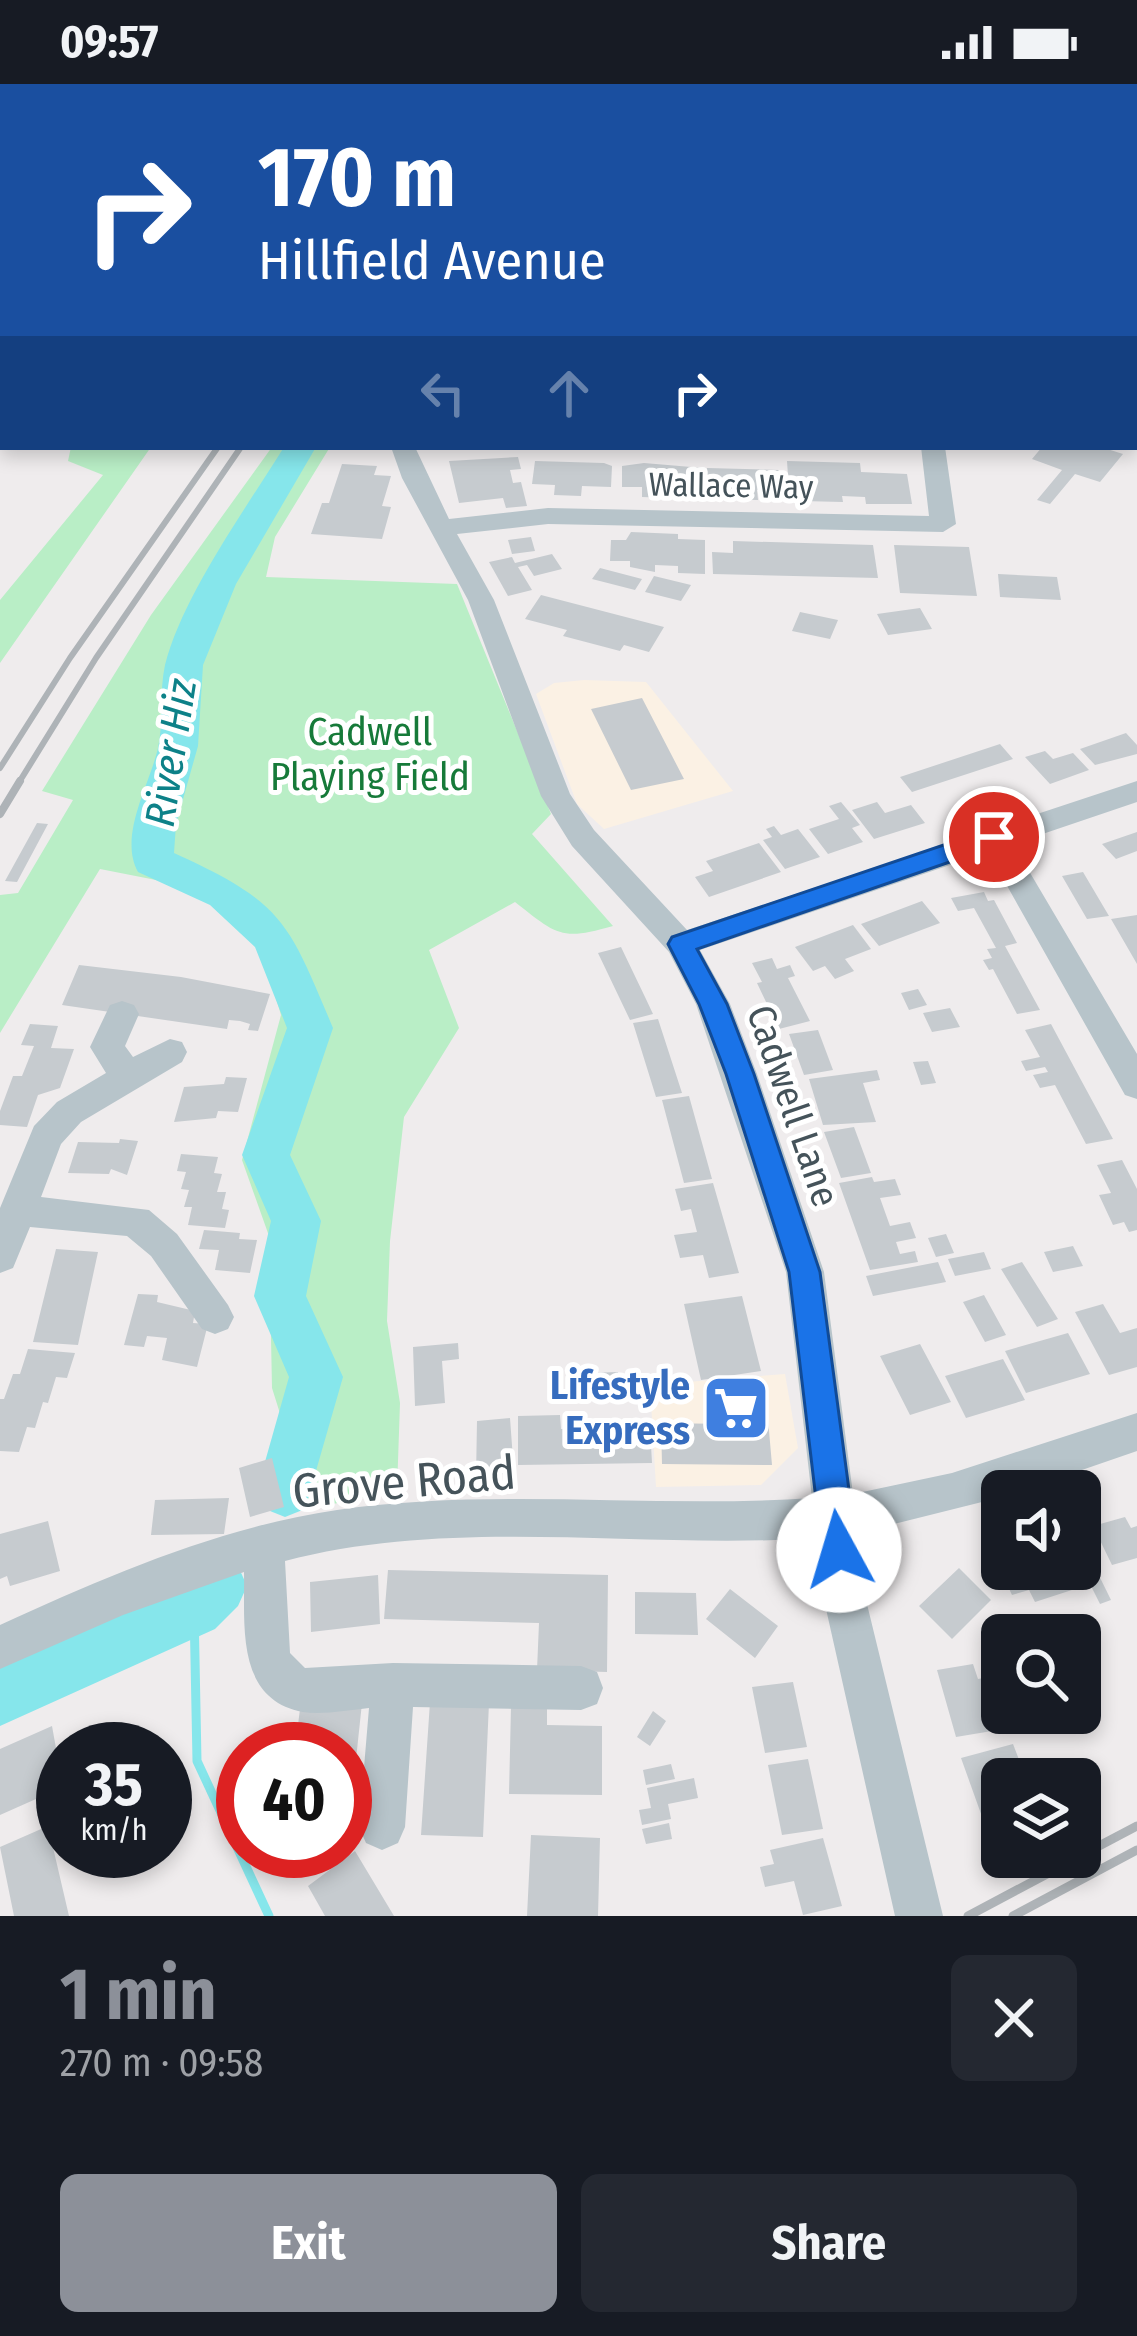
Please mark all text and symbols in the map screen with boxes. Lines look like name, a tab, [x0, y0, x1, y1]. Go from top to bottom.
text: 09:57	[60, 15, 158, 69]
text: 170 m	[258, 127, 456, 228]
icon: right	[60, 132, 216, 288]
text: Hillfield Avenue	[258, 229, 606, 293]
icon: left	[410, 360, 476, 426]
icon: ahead	[536, 360, 602, 426]
icon: right	[662, 360, 728, 426]
street label: Wallace Way	[648, 465, 814, 507]
water label: River Hiz	[135, 675, 207, 830]
park label: Cadwell Playing Field	[270, 709, 470, 800]
pin	[943, 786, 1045, 888]
icon: arrive	[961, 804, 1027, 870]
street label: Cadwell Lane	[737, 999, 849, 1213]
place label: Lifestyle Express	[550, 1363, 690, 1454]
supermarket icon: Lifestyle Express	[701, 1373, 771, 1443]
street label: Grove Road	[290, 1443, 518, 1521]
map controls	[981, 1470, 1101, 1878]
button: sound	[981, 1470, 1101, 1590]
position arrow	[776, 1487, 902, 1613]
button: search	[981, 1614, 1101, 1734]
speed limit sign: 40	[216, 1722, 372, 1878]
text: 35	[85, 1749, 143, 1821]
button: layers	[981, 1758, 1101, 1878]
text: km/h	[81, 1812, 147, 1848]
text: 1 min	[60, 1952, 217, 2038]
button: close	[951, 1955, 1077, 2081]
text: 270 m · 09:58	[60, 2040, 263, 2086]
button: Exit	[60, 2174, 557, 2312]
button: Share	[581, 2174, 1077, 2312]

